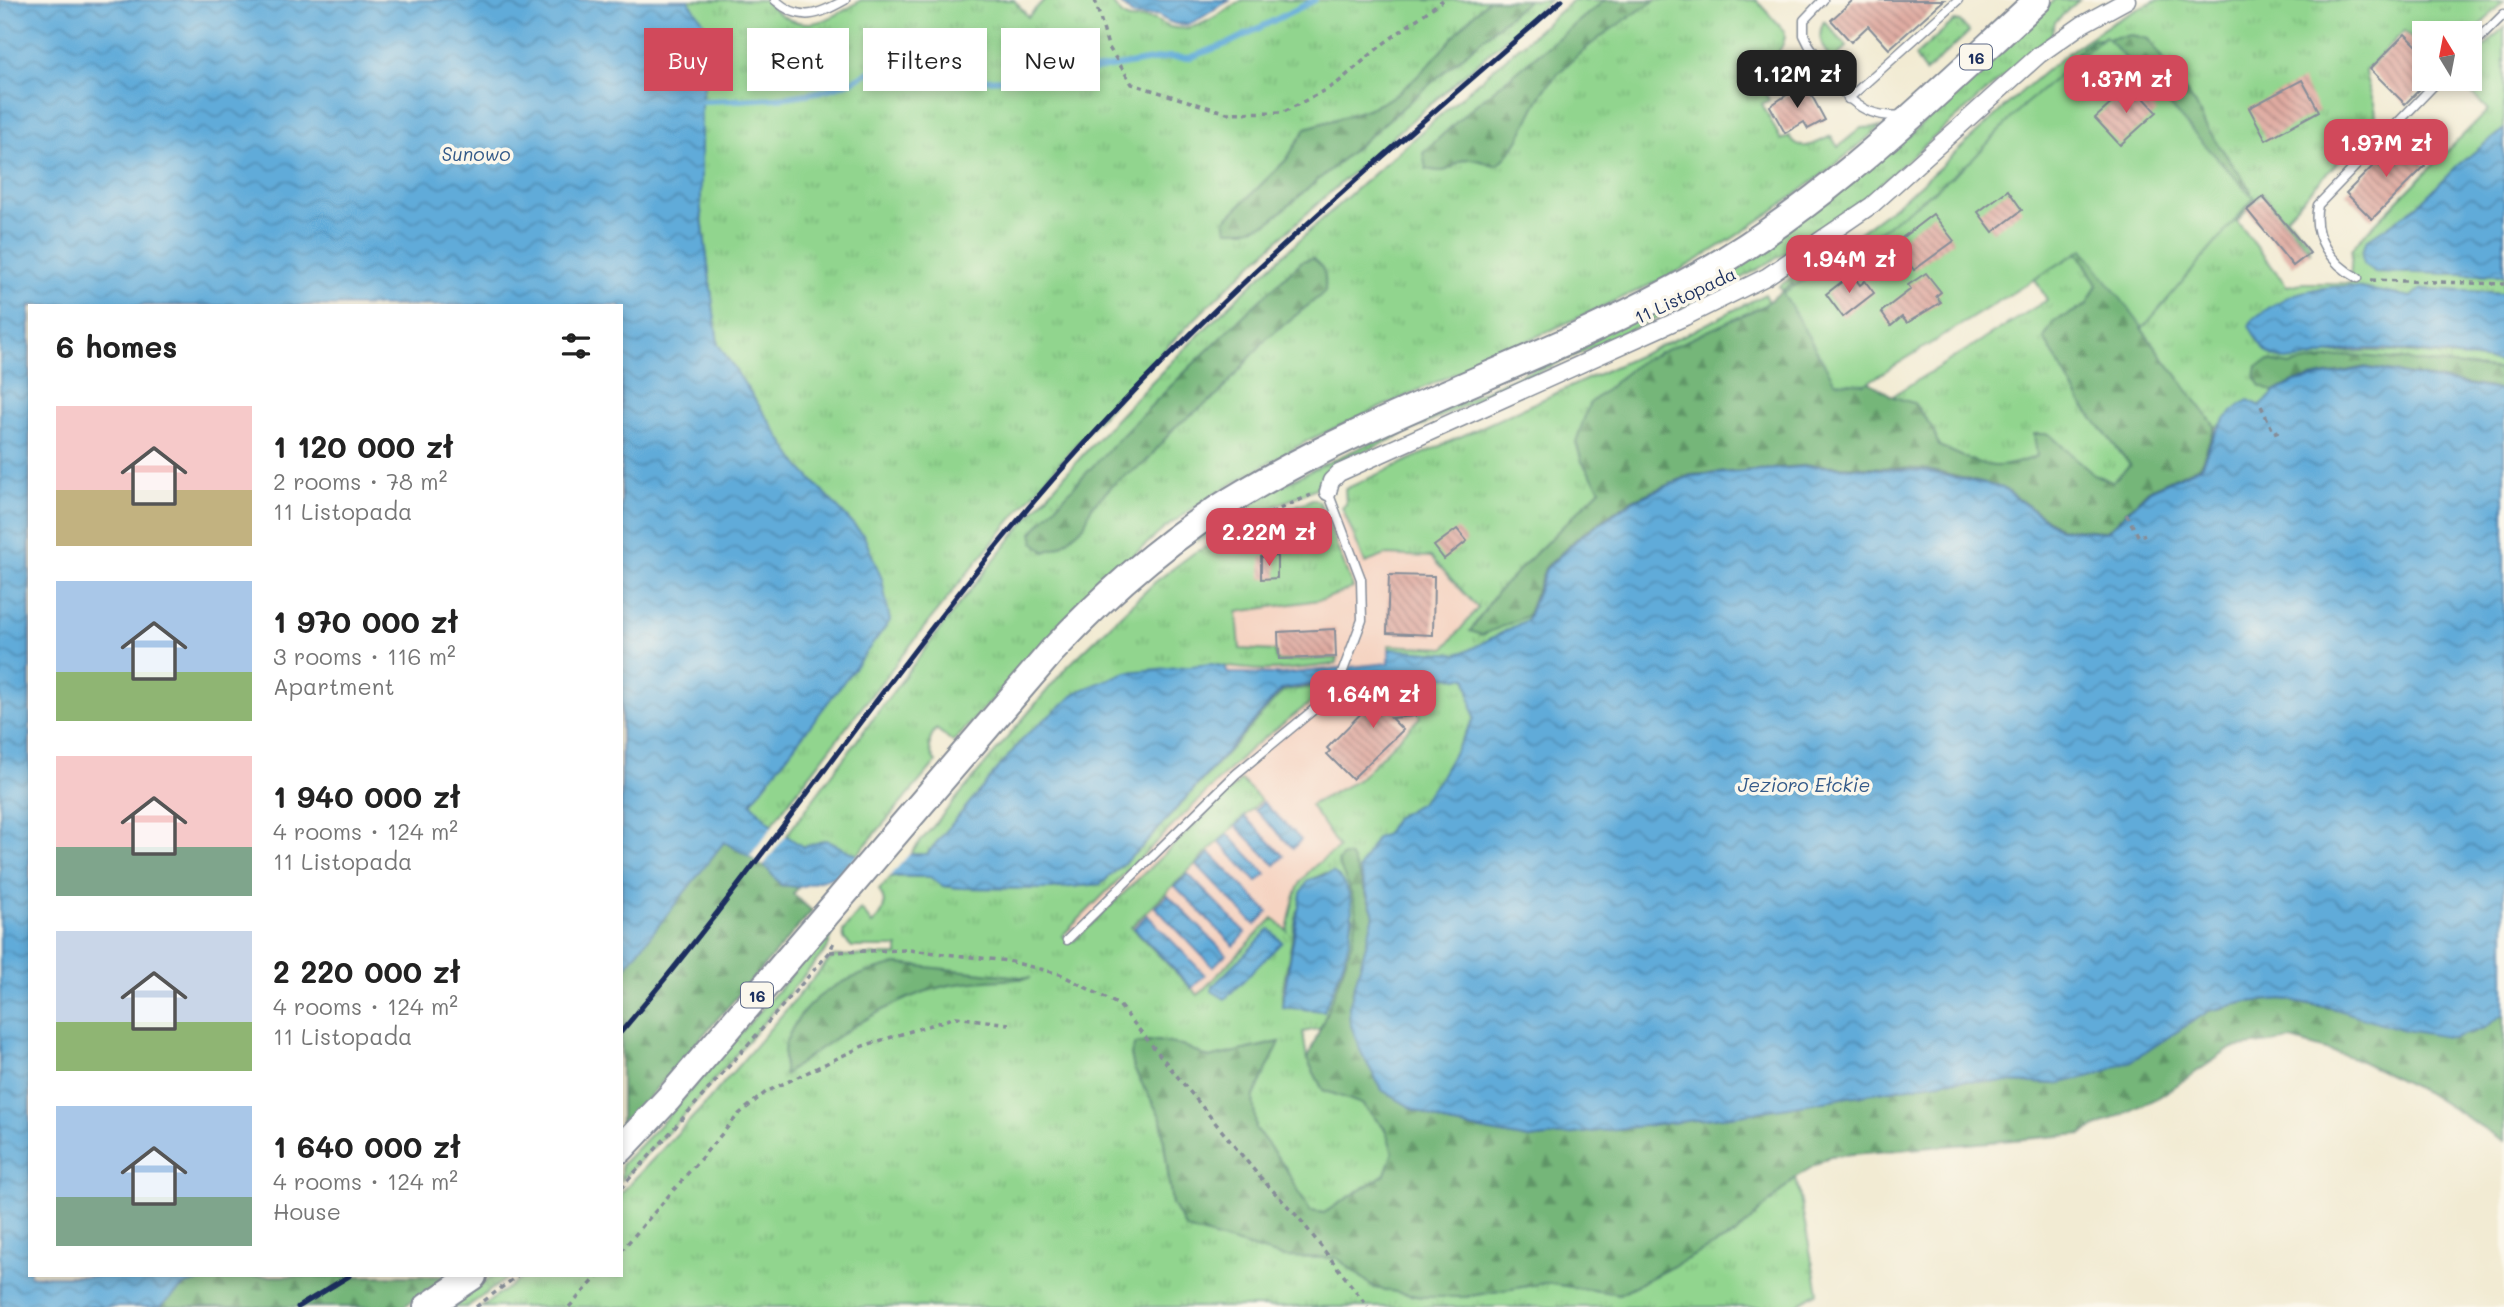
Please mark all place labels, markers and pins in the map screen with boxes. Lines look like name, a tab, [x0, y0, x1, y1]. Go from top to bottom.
pin: 1.12M zł	[1725, 50, 1869, 110]
pin: 1.37M zł	[2054, 55, 2198, 115]
pin: 1.97M zł	[2314, 120, 2458, 179]
pin: 1.94M zł	[1777, 236, 1921, 295]
pin: 2.22M zł	[1197, 508, 1341, 568]
pin: 1.64M zł	[1301, 670, 1445, 730]

